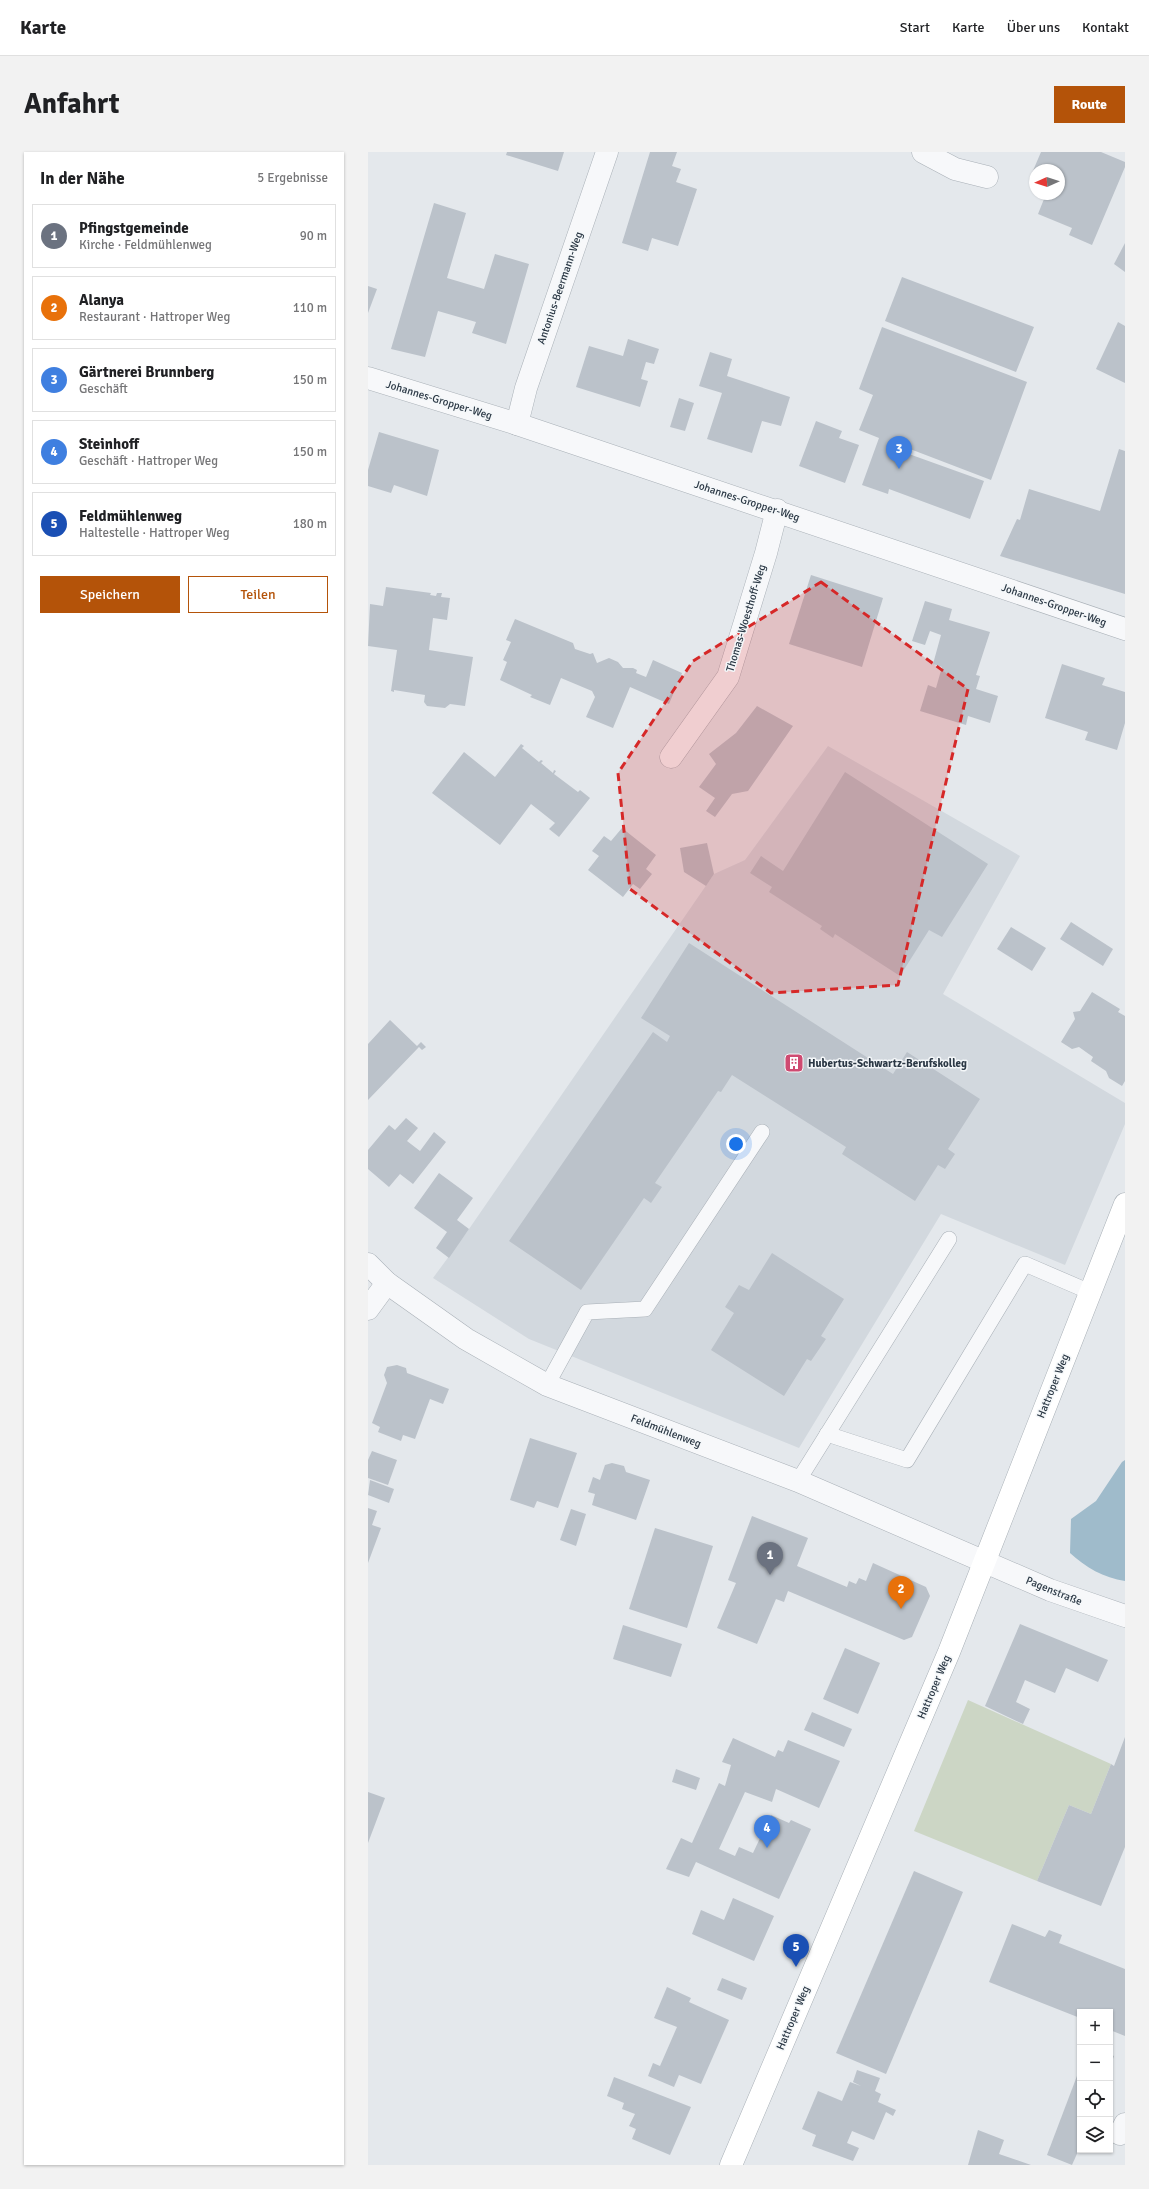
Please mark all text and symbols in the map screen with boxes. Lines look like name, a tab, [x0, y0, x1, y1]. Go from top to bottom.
text: Karte	[20, 16, 66, 40]
text: Start	[900, 19, 930, 36]
text: Karte	[952, 19, 985, 36]
text: Über uns	[1007, 19, 1060, 36]
text: Kontakt	[1082, 19, 1129, 36]
button: Route	[1054, 86, 1125, 123]
text: Anfahrt	[24, 87, 120, 121]
north arrow	[1029, 164, 1065, 200]
text: In der Nähe	[40, 168, 125, 189]
text: 5 Ergebnisse	[257, 170, 328, 186]
text: Pfingstgemeinde	[79, 219, 189, 237]
text: 1	[50, 228, 58, 244]
text: 90 m	[300, 228, 327, 244]
street label: Antonius-Beermann-Weg	[535, 230, 585, 346]
text: Kirche · Feldmühlenweg	[79, 237, 212, 253]
text: Alanya	[79, 291, 124, 309]
text: 2	[50, 300, 58, 316]
text: 110 m	[293, 300, 327, 316]
text: Restaurant · Hattroper Weg	[79, 309, 230, 325]
text: Gärtnerei Brunnberg	[79, 363, 214, 381]
text: 3	[50, 372, 58, 388]
text: 150 m	[293, 372, 327, 388]
street label: Johannes-Gropper-Weg	[384, 378, 494, 422]
text: Geschäft	[79, 381, 128, 397]
text: Steinhoff	[79, 435, 139, 453]
pin: 3	[886, 436, 912, 469]
text: 4	[50, 444, 58, 460]
text: 150 m	[293, 444, 327, 460]
text: Geschäft · Hattroper Weg	[79, 453, 218, 469]
street label: Johannes-Gropper-Weg	[693, 478, 802, 524]
text: Feldmühlenweg	[79, 507, 182, 525]
text: 5	[50, 516, 58, 532]
text: 180 m	[293, 516, 327, 532]
text: Haltestelle · Hattroper Weg	[79, 525, 230, 541]
street label: Thomas-Woesthoff-Weg	[723, 563, 769, 673]
button: Speichern	[40, 576, 180, 613]
button: Teilen	[188, 576, 328, 613]
street label: Johannes-Gropper-Weg	[1000, 581, 1108, 629]
building icon: Hubertus-Schwartz-Berufskolleg	[783, 1052, 805, 1074]
place label: Hubertus-Schwartz-Berufskolleg	[808, 1057, 967, 1070]
your location	[726, 1134, 746, 1154]
street label: Hattroper Weg	[1034, 1352, 1072, 1420]
street label: Feldmühlenweg	[629, 1412, 703, 1450]
pin: 1	[757, 1542, 783, 1575]
street label: Pagenstraße	[1024, 1574, 1084, 1608]
pin: 2	[888, 1576, 914, 1609]
street label: Hattroper Weg	[915, 1653, 953, 1721]
pin: 4	[754, 1815, 780, 1848]
pin: 5	[783, 1934, 809, 1967]
street label: Hattroper Weg	[774, 1984, 812, 2052]
map controls	[1077, 2009, 1113, 2153]
button: +	[1077, 2009, 1113, 2045]
button: −	[1077, 2045, 1113, 2081]
button: locate	[1077, 2081, 1113, 2117]
button: layers	[1077, 2117, 1113, 2153]

